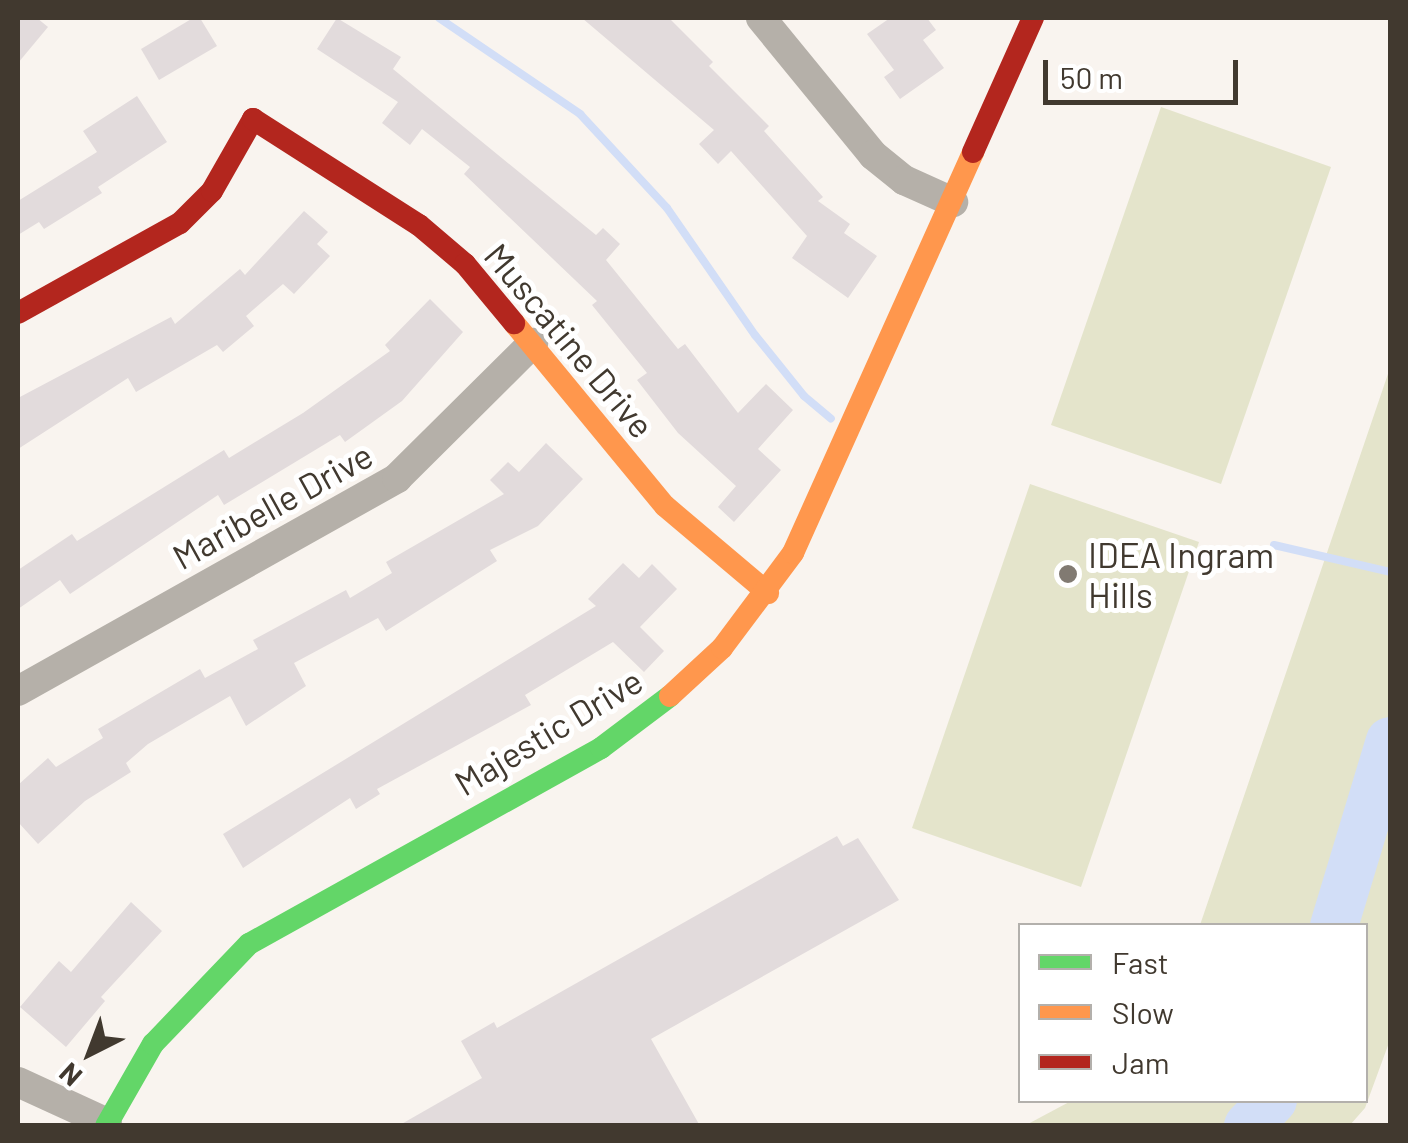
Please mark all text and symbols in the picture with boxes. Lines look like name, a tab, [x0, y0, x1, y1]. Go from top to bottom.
scale bar	[1048, 40, 1243, 102]
text: 50 m	[1060, 59, 1123, 95]
street label: Muscatine Drive	[477, 234, 663, 446]
street label: Maribelle Drive	[165, 433, 379, 577]
place label: IDEA Ingram Hills	[1088, 533, 1274, 615]
marker: IDEA Ingram Hills	[1057, 563, 1079, 585]
street label: Majestic Drive	[447, 659, 649, 803]
legend	[1018, 923, 1368, 1103]
text: Fast	[1112, 944, 1169, 980]
text: Slow	[1112, 994, 1174, 1030]
north arrow	[40, 1003, 140, 1103]
text: Jam	[1112, 1044, 1169, 1080]
text: N	[52, 1056, 88, 1094]

